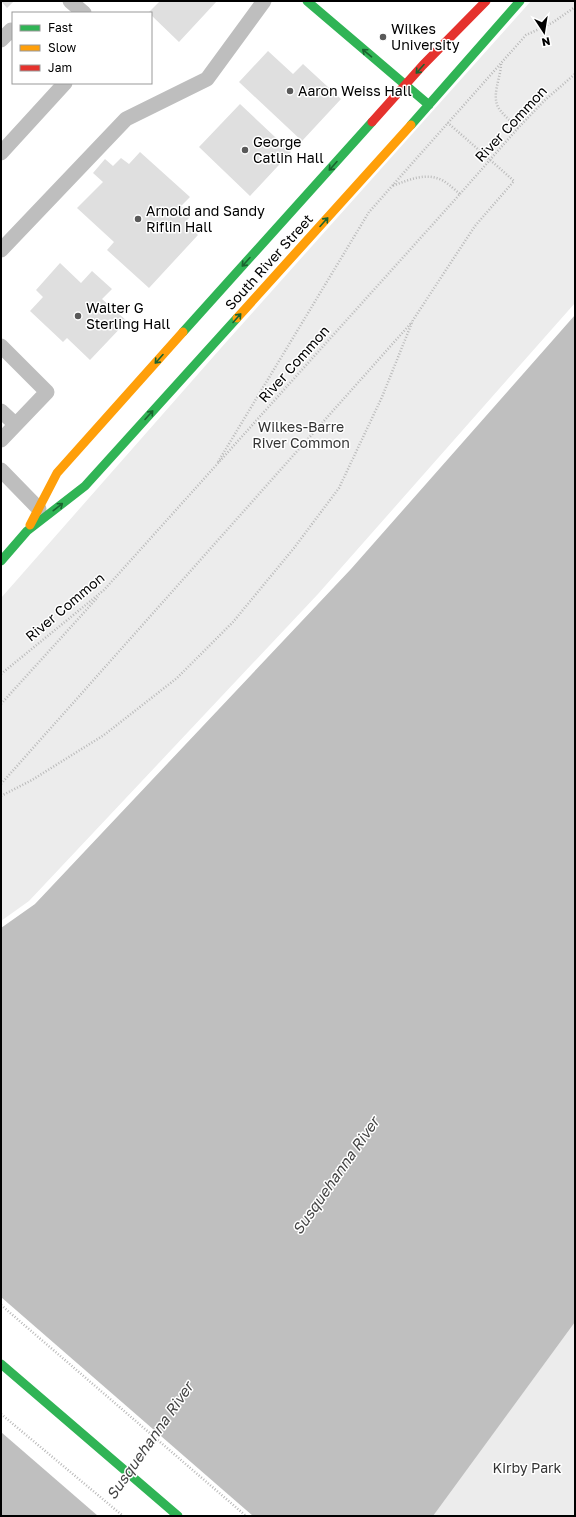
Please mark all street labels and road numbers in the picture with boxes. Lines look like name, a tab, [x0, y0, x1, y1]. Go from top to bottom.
street label: River Common	[471, 82, 550, 165]
street label: South River Street	[221, 210, 316, 313]
street label: River Common	[255, 322, 333, 406]
street label: River Common	[22, 569, 108, 645]

